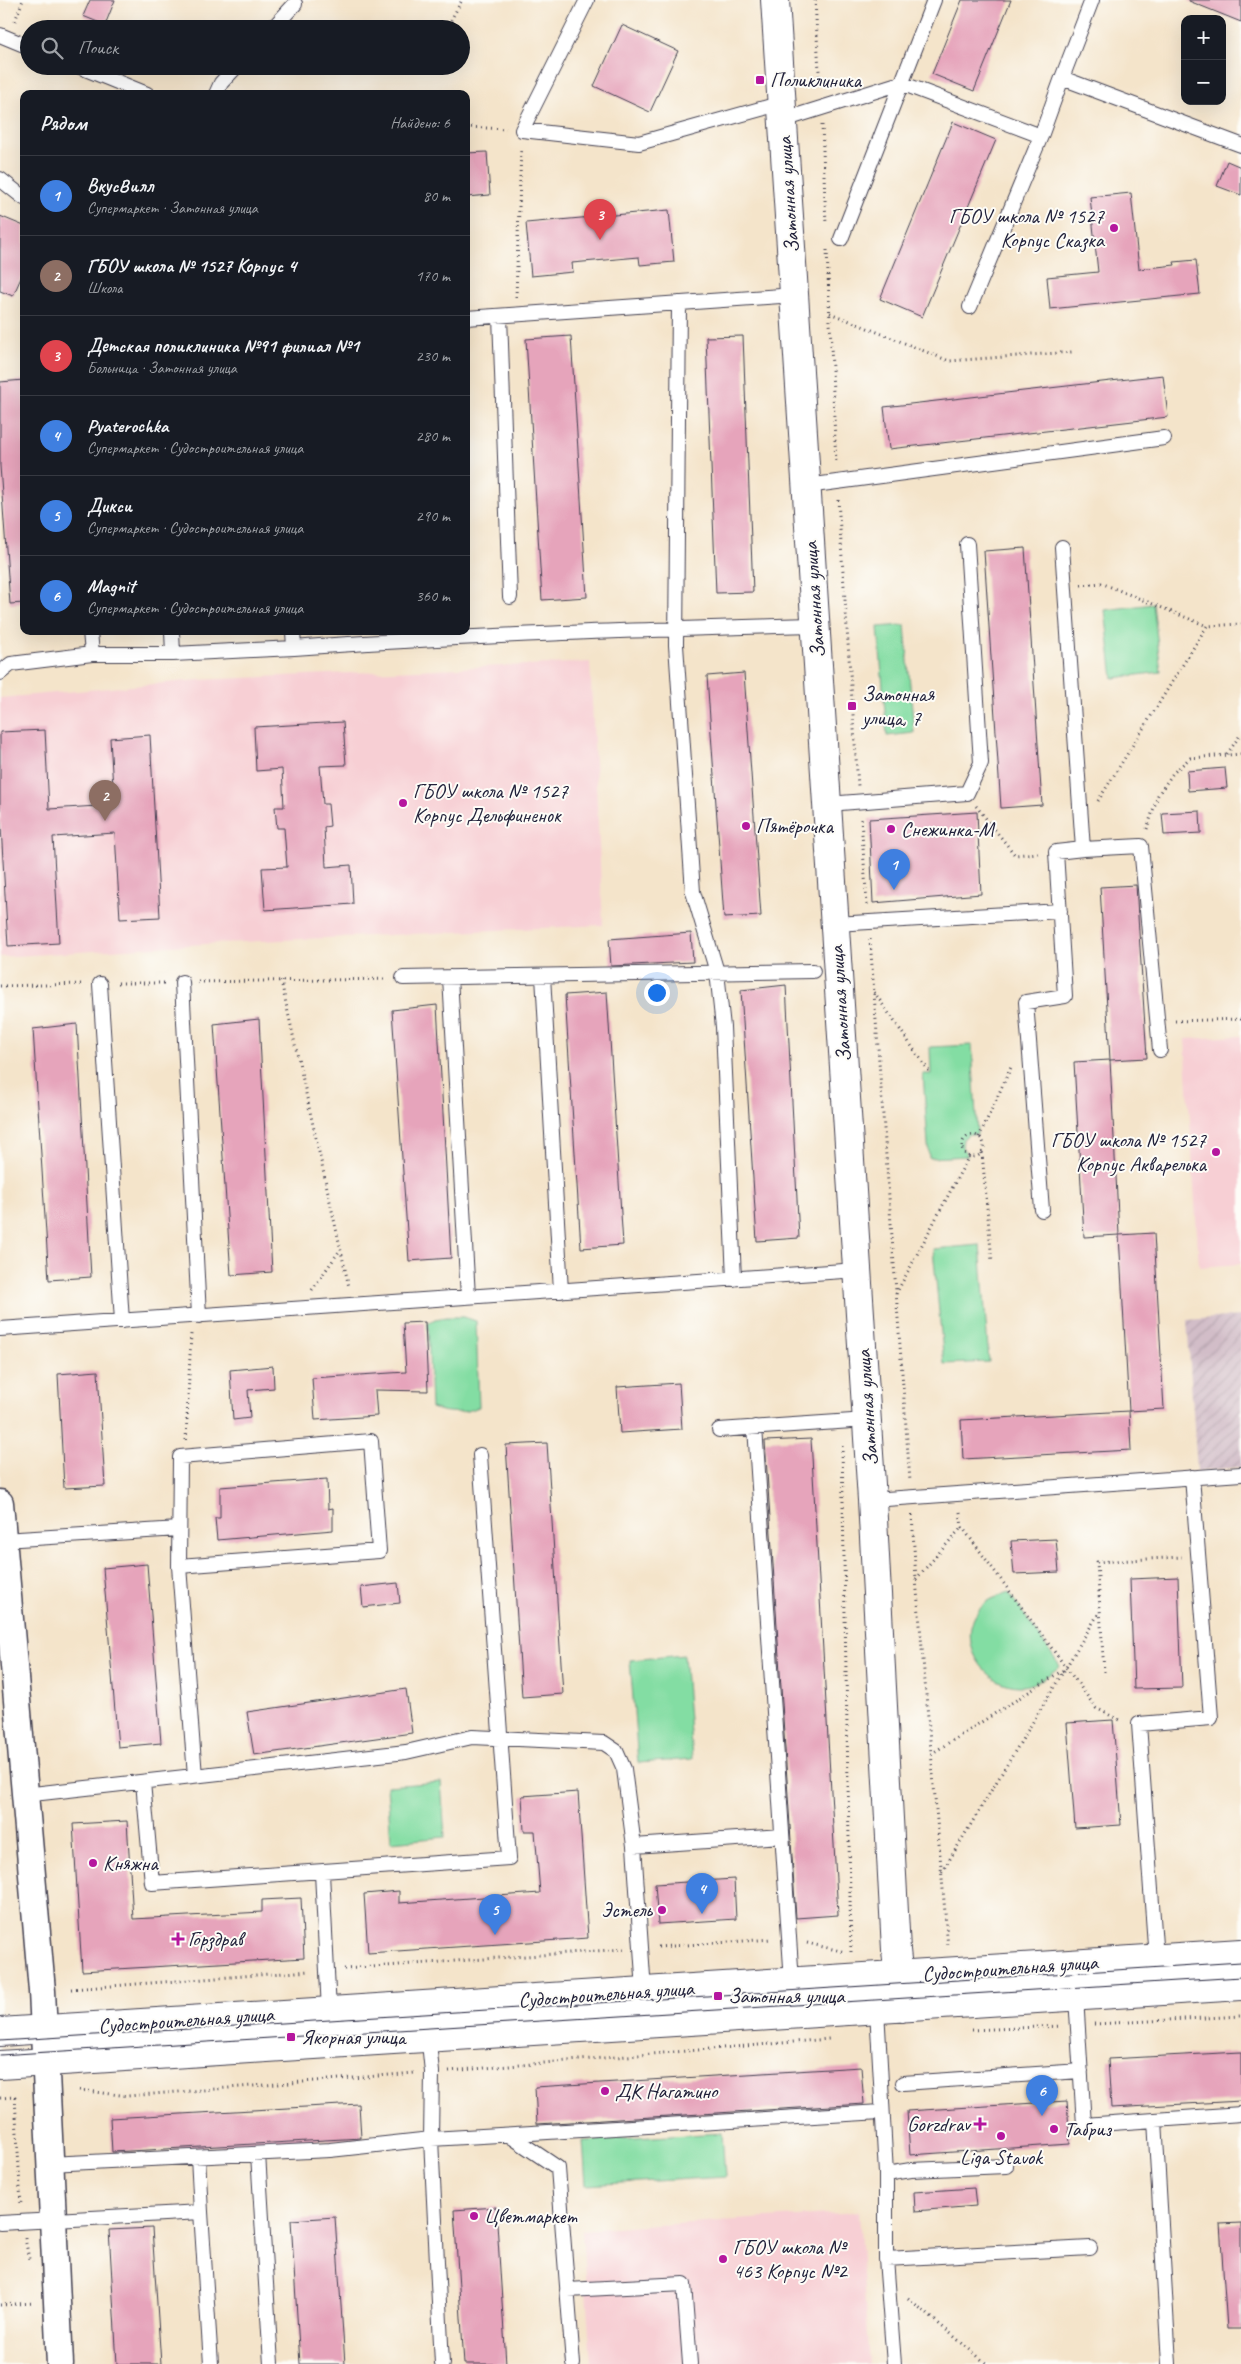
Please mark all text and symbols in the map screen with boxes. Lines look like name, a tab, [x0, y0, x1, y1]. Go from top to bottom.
map controls	[1181, 15, 1226, 105]
button: +	[1181, 15, 1226, 60]
search box	[20, 20, 470, 75]
icon: search	[38, 34, 66, 62]
text: Поиск	[78, 36, 118, 60]
button: −	[1181, 60, 1226, 105]
place label: Поликлиника	[770, 67, 862, 93]
marker: Поликлиника	[754, 74, 766, 86]
text: Рядом	[40, 110, 87, 136]
text: Найдено: 6	[390, 113, 450, 133]
street label: Затонная улица	[771, 134, 805, 254]
text: ВкусВилл	[87, 174, 153, 198]
text: 1	[52, 186, 60, 206]
text: 80 m	[423, 186, 450, 206]
text: Супермаркет · Затонная улица	[87, 198, 258, 218]
pin: 3	[584, 199, 616, 240]
place label: ГБОУ школа № 1527 Корпус Сказка	[949, 203, 1106, 253]
marker: ГБОУ школа № 1527 Корпус Сказка	[1108, 222, 1120, 234]
text: ГБОУ школа № 1527 Корпус 4	[87, 254, 296, 278]
text: 2	[52, 266, 60, 286]
text: 170 m	[416, 266, 450, 286]
text: Школа	[87, 278, 122, 298]
text: Детская поликлиника №91 филиал №1	[87, 334, 359, 358]
text: 3	[52, 346, 60, 366]
text: 230 m	[416, 346, 450, 366]
text: Больница · Затонная улица	[87, 358, 237, 378]
text: Pyaterochka	[87, 414, 168, 438]
text: 4	[52, 426, 60, 446]
text: 280 m	[416, 426, 450, 446]
text: Супермаркет · Судостроительная улица	[87, 438, 303, 458]
text: Дикси	[87, 494, 132, 518]
text: 5	[53, 506, 59, 526]
text: 290 m	[416, 506, 450, 526]
text: Супермаркет · Судостроительная улица	[87, 518, 303, 538]
street label: Затонная улица	[797, 539, 831, 659]
text: Magnit	[87, 574, 135, 598]
text: 6	[52, 586, 60, 606]
text: 360 m	[416, 586, 450, 606]
text: Супермаркет · Судостроительная улица	[87, 598, 303, 618]
place label: Затонная улица, 7	[860, 681, 935, 731]
marker: Затонная улица, 7	[846, 700, 858, 712]
place label: ГБОУ школа № 1527 Корпус Дельфиненок	[413, 778, 570, 828]
pin: 2	[89, 780, 121, 821]
marker: ГБОУ школа № 1527 Корпус Дельфиненок	[397, 797, 409, 809]
place label: Пятёрочка	[756, 813, 835, 839]
place label: Снежинка-М	[901, 816, 996, 842]
marker: Пятёрочка	[740, 820, 752, 832]
marker: Снежинка-М	[885, 823, 897, 835]
pin: 1	[878, 849, 910, 890]
street label: Затонная улица	[823, 943, 857, 1063]
your location	[644, 980, 670, 1006]
place label: ГБОУ школа № 1527 Корпус Акварелька	[1051, 1127, 1208, 1177]
marker: ГБОУ школа № 1527 Корпус Акварелька	[1210, 1146, 1222, 1158]
street label: Затонная улица	[850, 1347, 884, 1467]
place label: Княжна	[103, 1850, 159, 1876]
marker: Княжна	[87, 1857, 99, 1869]
pin: 4	[686, 1873, 718, 1914]
pin: 5	[479, 1894, 511, 1935]
place label: Эстель	[601, 1897, 653, 1923]
marker: Эстель	[656, 1904, 668, 1916]
place label: Горздрав	[188, 1926, 247, 1952]
marker: Горздрав	[172, 1933, 184, 1945]
street label: Судостроительная улица	[921, 1949, 1101, 1987]
street label: Судостроительная улица	[517, 1975, 697, 2013]
place label: Затонная улица	[728, 1983, 846, 2009]
marker: Затонная улица	[712, 1990, 724, 2002]
street label: Судостроительная улица	[97, 2001, 277, 2039]
place label: Якорная улица	[301, 2024, 408, 2050]
marker: Якорная улица	[285, 2031, 297, 2043]
pin: 6	[1026, 2075, 1058, 2116]
place label: ДК Нагатино	[615, 2078, 719, 2104]
marker: ДК Нагатино	[599, 2085, 611, 2097]
place label: Gorzdrav	[907, 2111, 972, 2137]
place label: Табриз	[1064, 2116, 1113, 2142]
marker: Gorzdrav	[974, 2118, 986, 2130]
marker: Табриз	[1048, 2123, 1060, 2135]
marker: Liga Stavok	[995, 2130, 1007, 2142]
place label: Liga Stavok	[960, 2144, 1044, 2170]
place label: Цветмаркет	[484, 2203, 578, 2229]
marker: Цветмаркет	[468, 2210, 480, 2222]
place label: ГБОУ школа № 463 Корпус №2	[733, 2234, 848, 2284]
marker: ГБОУ школа № 463 Корпус №2	[717, 2253, 729, 2265]

